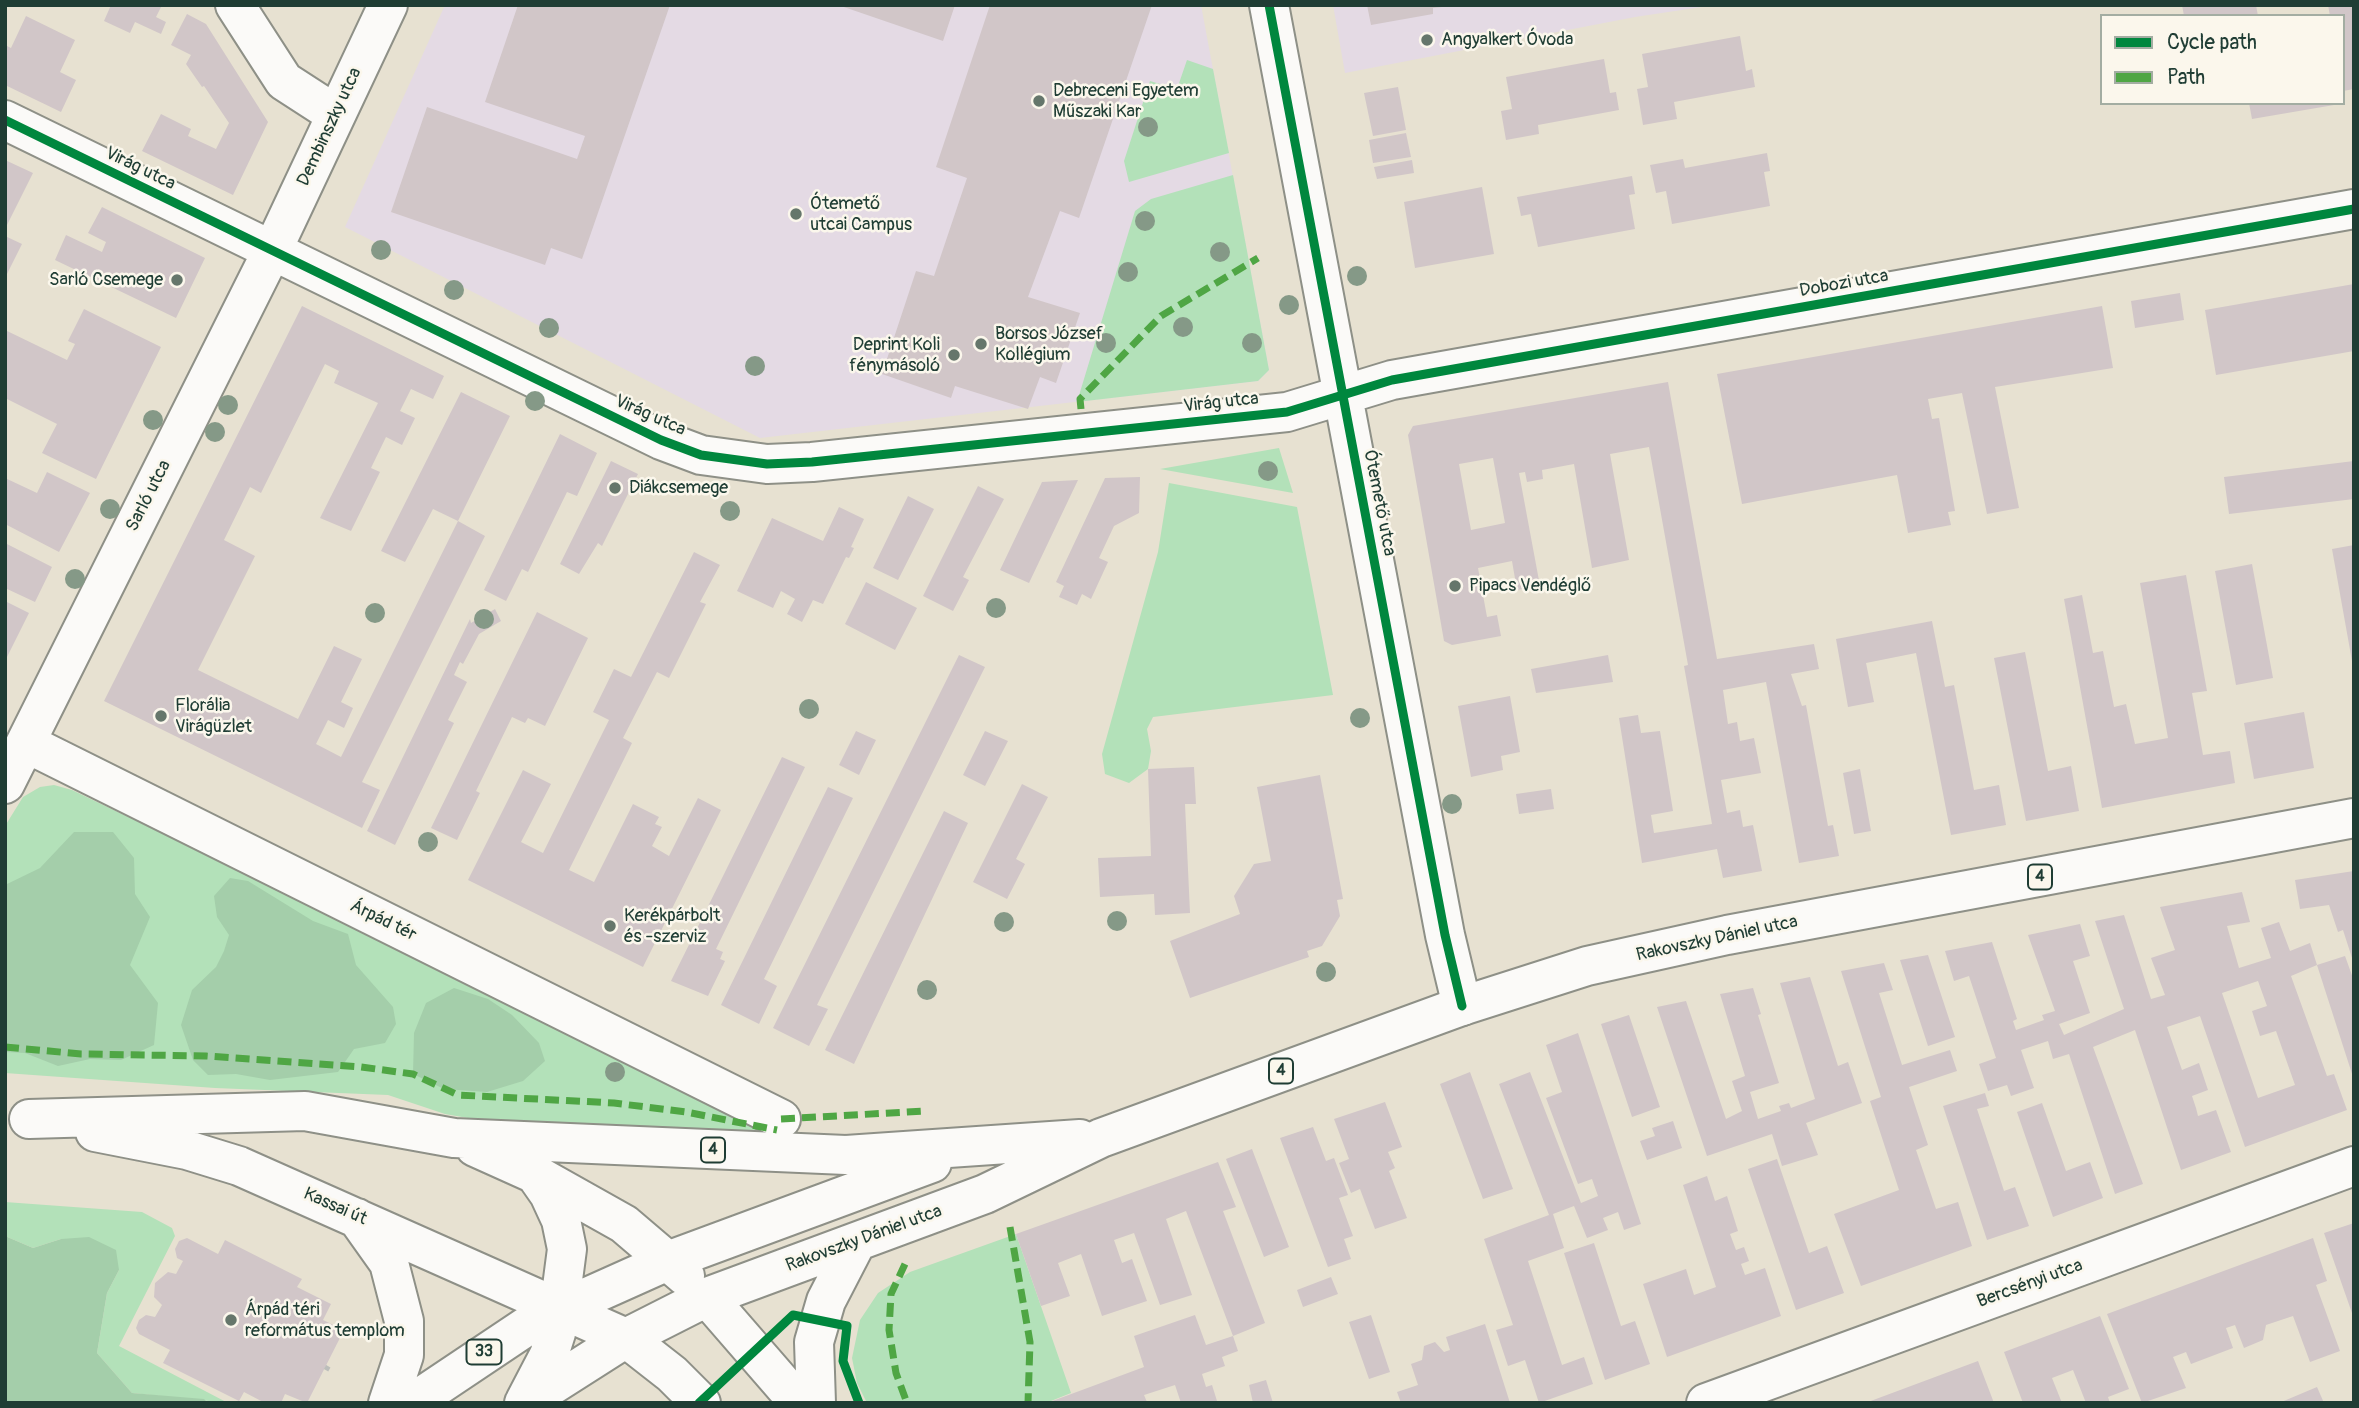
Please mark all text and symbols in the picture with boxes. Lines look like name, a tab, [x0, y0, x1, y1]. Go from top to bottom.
legend	[2100, 14, 2345, 105]
place label: Angyalkert Óvoda	[1441, 29, 1573, 51]
text: Cycle path	[2167, 29, 2257, 56]
marker: Angyalkert Óvoda	[1419, 32, 1435, 48]
street label: Dembinszky utca	[293, 64, 367, 190]
text: Path	[2167, 64, 2205, 91]
place label: Debreceni Egyetem Műszaki Kar	[1053, 80, 1199, 122]
marker: Debreceni Egyetem Műszaki Kar	[1031, 93, 1047, 109]
street label: Virág utca	[101, 143, 179, 195]
place label: Ótemető utcai Campus	[810, 193, 912, 235]
marker: Ótemető utcai Campus	[788, 206, 804, 222]
street label: Dobozi utca	[1798, 266, 1890, 302]
place label: Sarló Csemege	[49, 269, 163, 291]
marker: Sarló Csemege	[169, 272, 185, 288]
place label: Borsos József Kollégium	[995, 323, 1103, 366]
place label: Deprint Koli fénymásoló	[849, 334, 940, 376]
marker: Borsos József Kollégium	[973, 336, 989, 352]
marker: Deprint Koli fénymásoló	[946, 347, 962, 363]
street label: Virág utca	[1182, 388, 1260, 418]
street label: Virág utca	[611, 391, 689, 441]
street label: Ótemető utca	[1358, 448, 1400, 558]
street label: Sarló utca	[122, 457, 176, 535]
place label: Diákcsemege	[629, 477, 728, 499]
marker: Diákcsemege	[607, 480, 623, 496]
place label: Pipacs Vendéglő	[1469, 575, 1591, 597]
marker: Pipacs Vendéglő	[1447, 578, 1463, 594]
place label: Florália Virágüzlet	[175, 695, 252, 738]
marker: Florália Virágüzlet	[153, 708, 169, 724]
road number: 4	[2028, 864, 2052, 890]
street label: Árpád tér	[346, 896, 420, 946]
place label: Kerékpárbolt és -szerviz	[624, 905, 721, 948]
street label: Rakovszky Dániel utca	[1634, 911, 1800, 967]
marker: Kerékpárbolt és -szerviz	[602, 918, 618, 934]
road number: 4	[1269, 1058, 1293, 1084]
road number: 4	[701, 1138, 725, 1162]
street label: Kassai út	[300, 1183, 370, 1231]
street label: Rakovszky Dániel utca	[783, 1201, 945, 1277]
street label: Bercsényi utca	[1974, 1255, 2086, 1313]
place label: Árpád téri református templom	[245, 1299, 405, 1342]
marker: Árpád téri református templom	[223, 1312, 239, 1328]
road number: 33	[466, 1340, 502, 1364]

